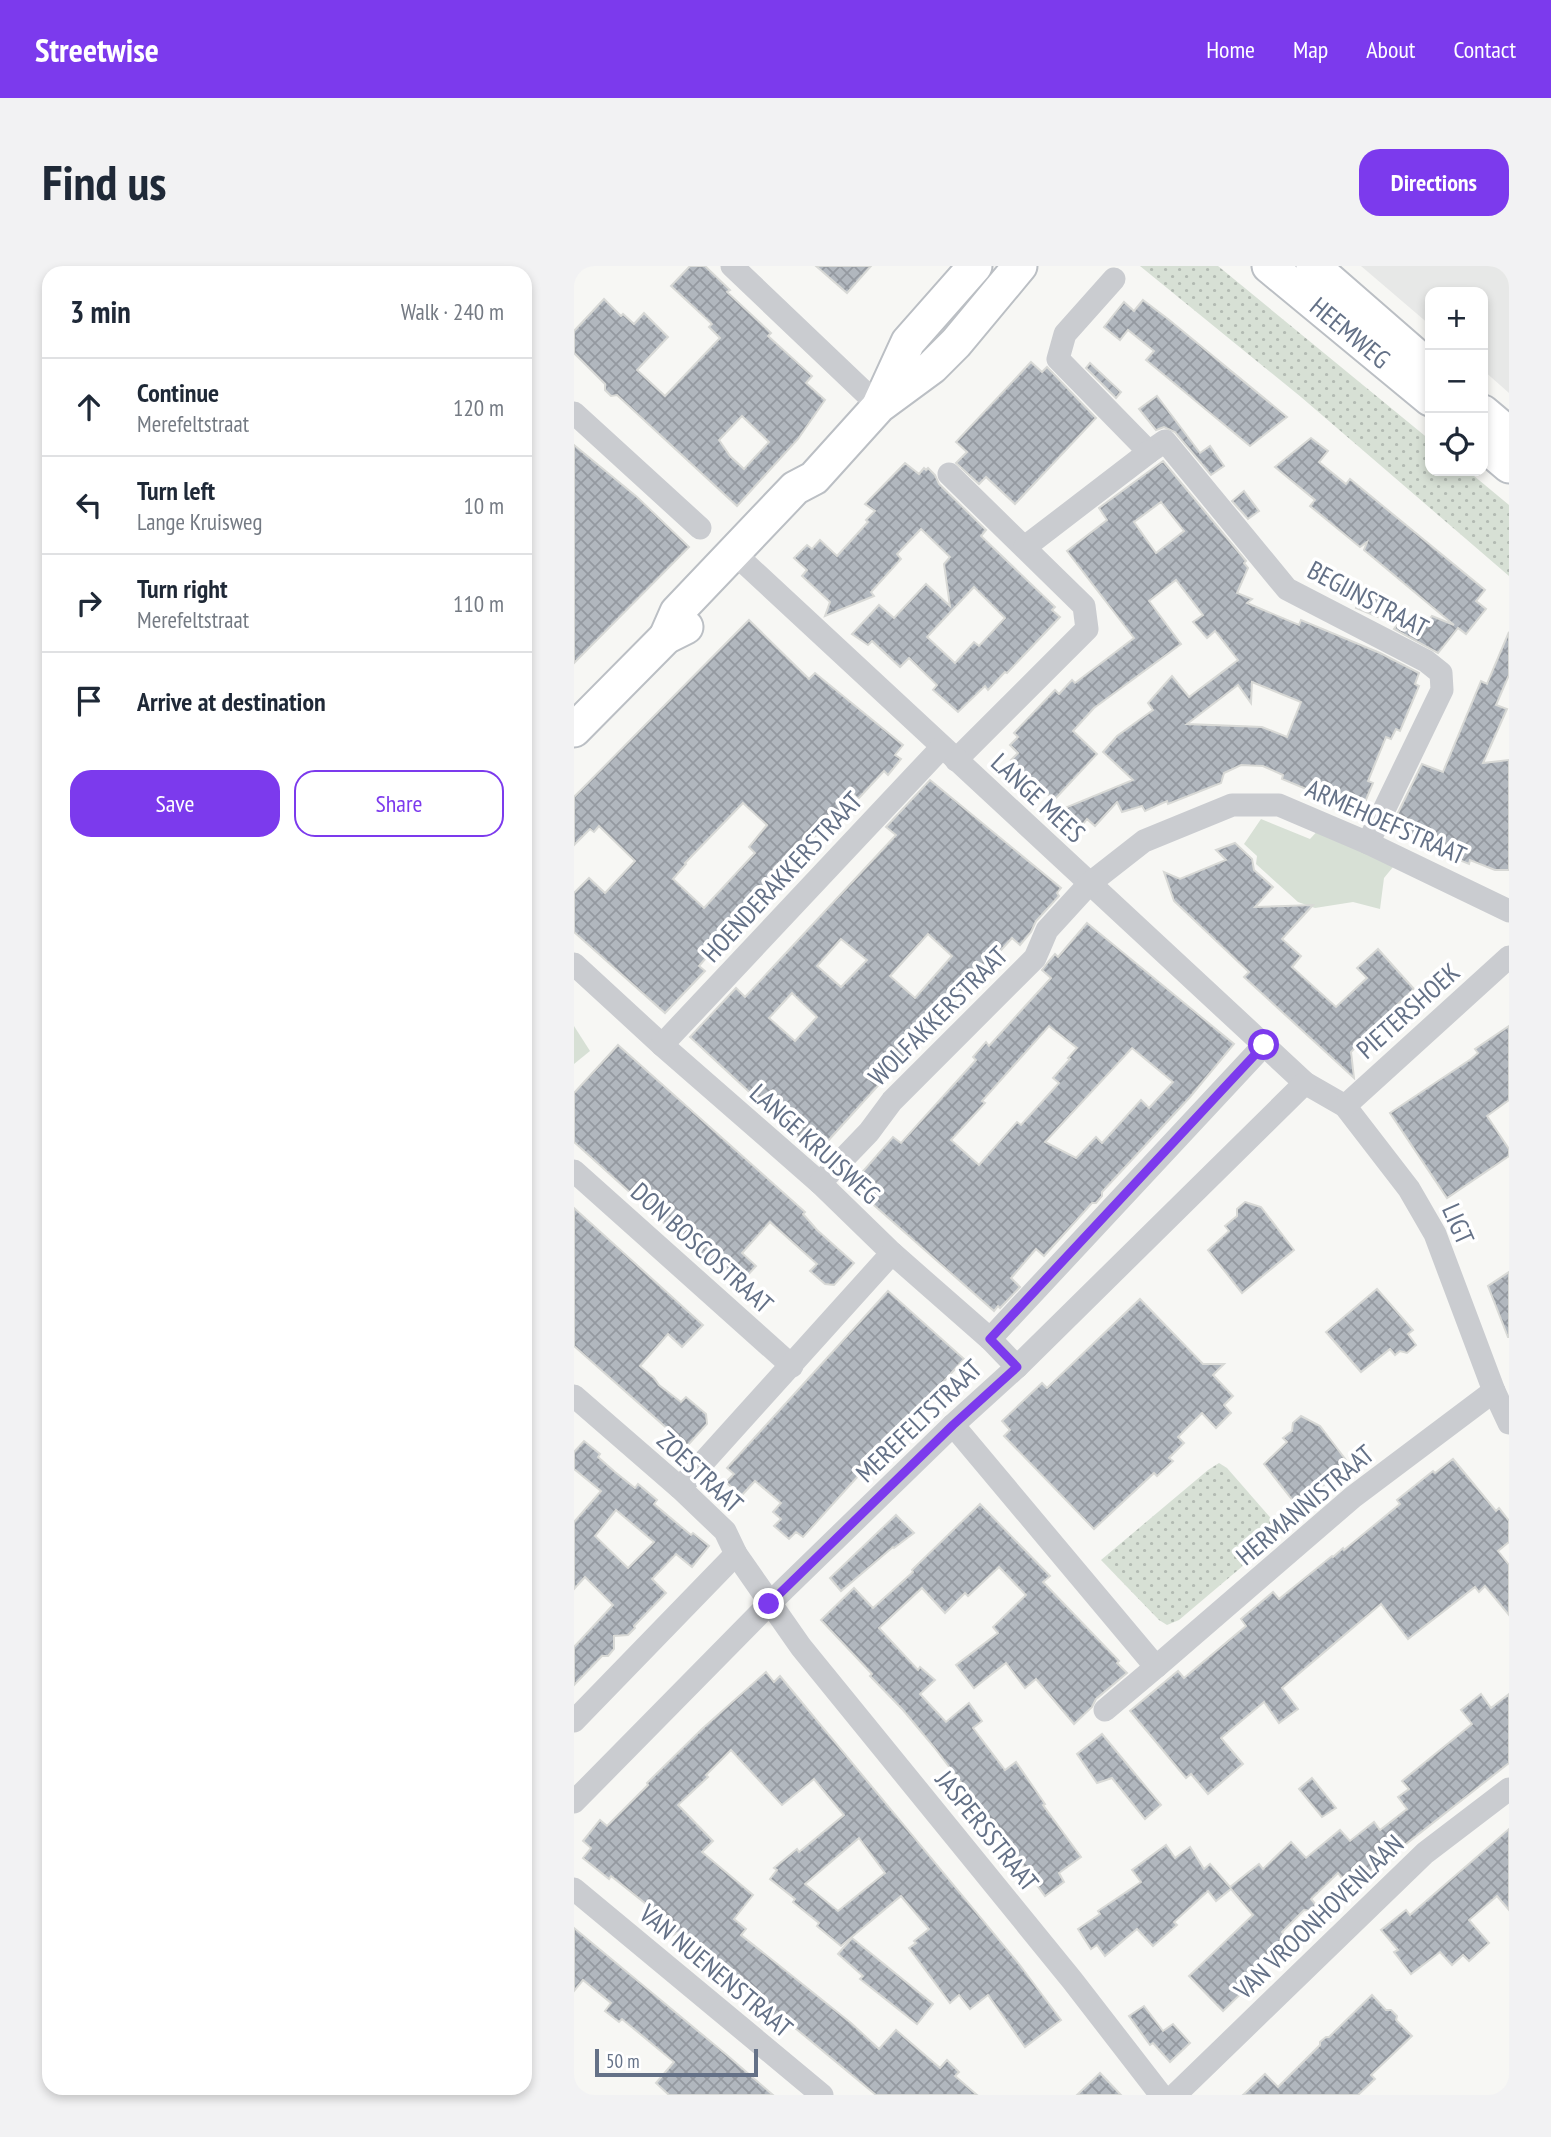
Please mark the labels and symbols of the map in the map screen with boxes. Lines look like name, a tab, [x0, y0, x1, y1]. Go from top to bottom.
street label: HEEMWEG	[1303, 290, 1397, 375]
street label: BEGIJNSTRAAT	[1302, 553, 1435, 644]
street label: LANGE MEES	[984, 746, 1092, 849]
street label: ARMEHOEFSTRAAT	[1301, 771, 1472, 872]
street label: HOENDERAKKERSTRAAT	[694, 784, 869, 969]
street label: WOLFAKKERSTRAAT	[861, 939, 1015, 1092]
street label: PIETERSHOEK	[1349, 956, 1466, 1066]
route start	[1248, 1029, 1279, 1060]
street label: LANGE KRUISWEG	[743, 1076, 887, 1211]
street label: DON BOSCOSTRAAT	[624, 1175, 781, 1320]
street label: LIGT	[1435, 1198, 1482, 1250]
street label: MEREFELTSTRAAT	[849, 1352, 989, 1489]
street label: ZOESTRAAT	[650, 1423, 751, 1520]
street label: HERMANNISTRAAT	[1229, 1437, 1381, 1572]
route end	[753, 1588, 784, 1619]
street label: JASPERSSTRAAT	[928, 1763, 1046, 1898]
street label: VAN VROONHOVENLAAN	[1226, 1827, 1410, 2007]
street label: VAN NUENENSTRAAT	[632, 1896, 800, 2045]
scale bar	[595, 2046, 758, 2078]

